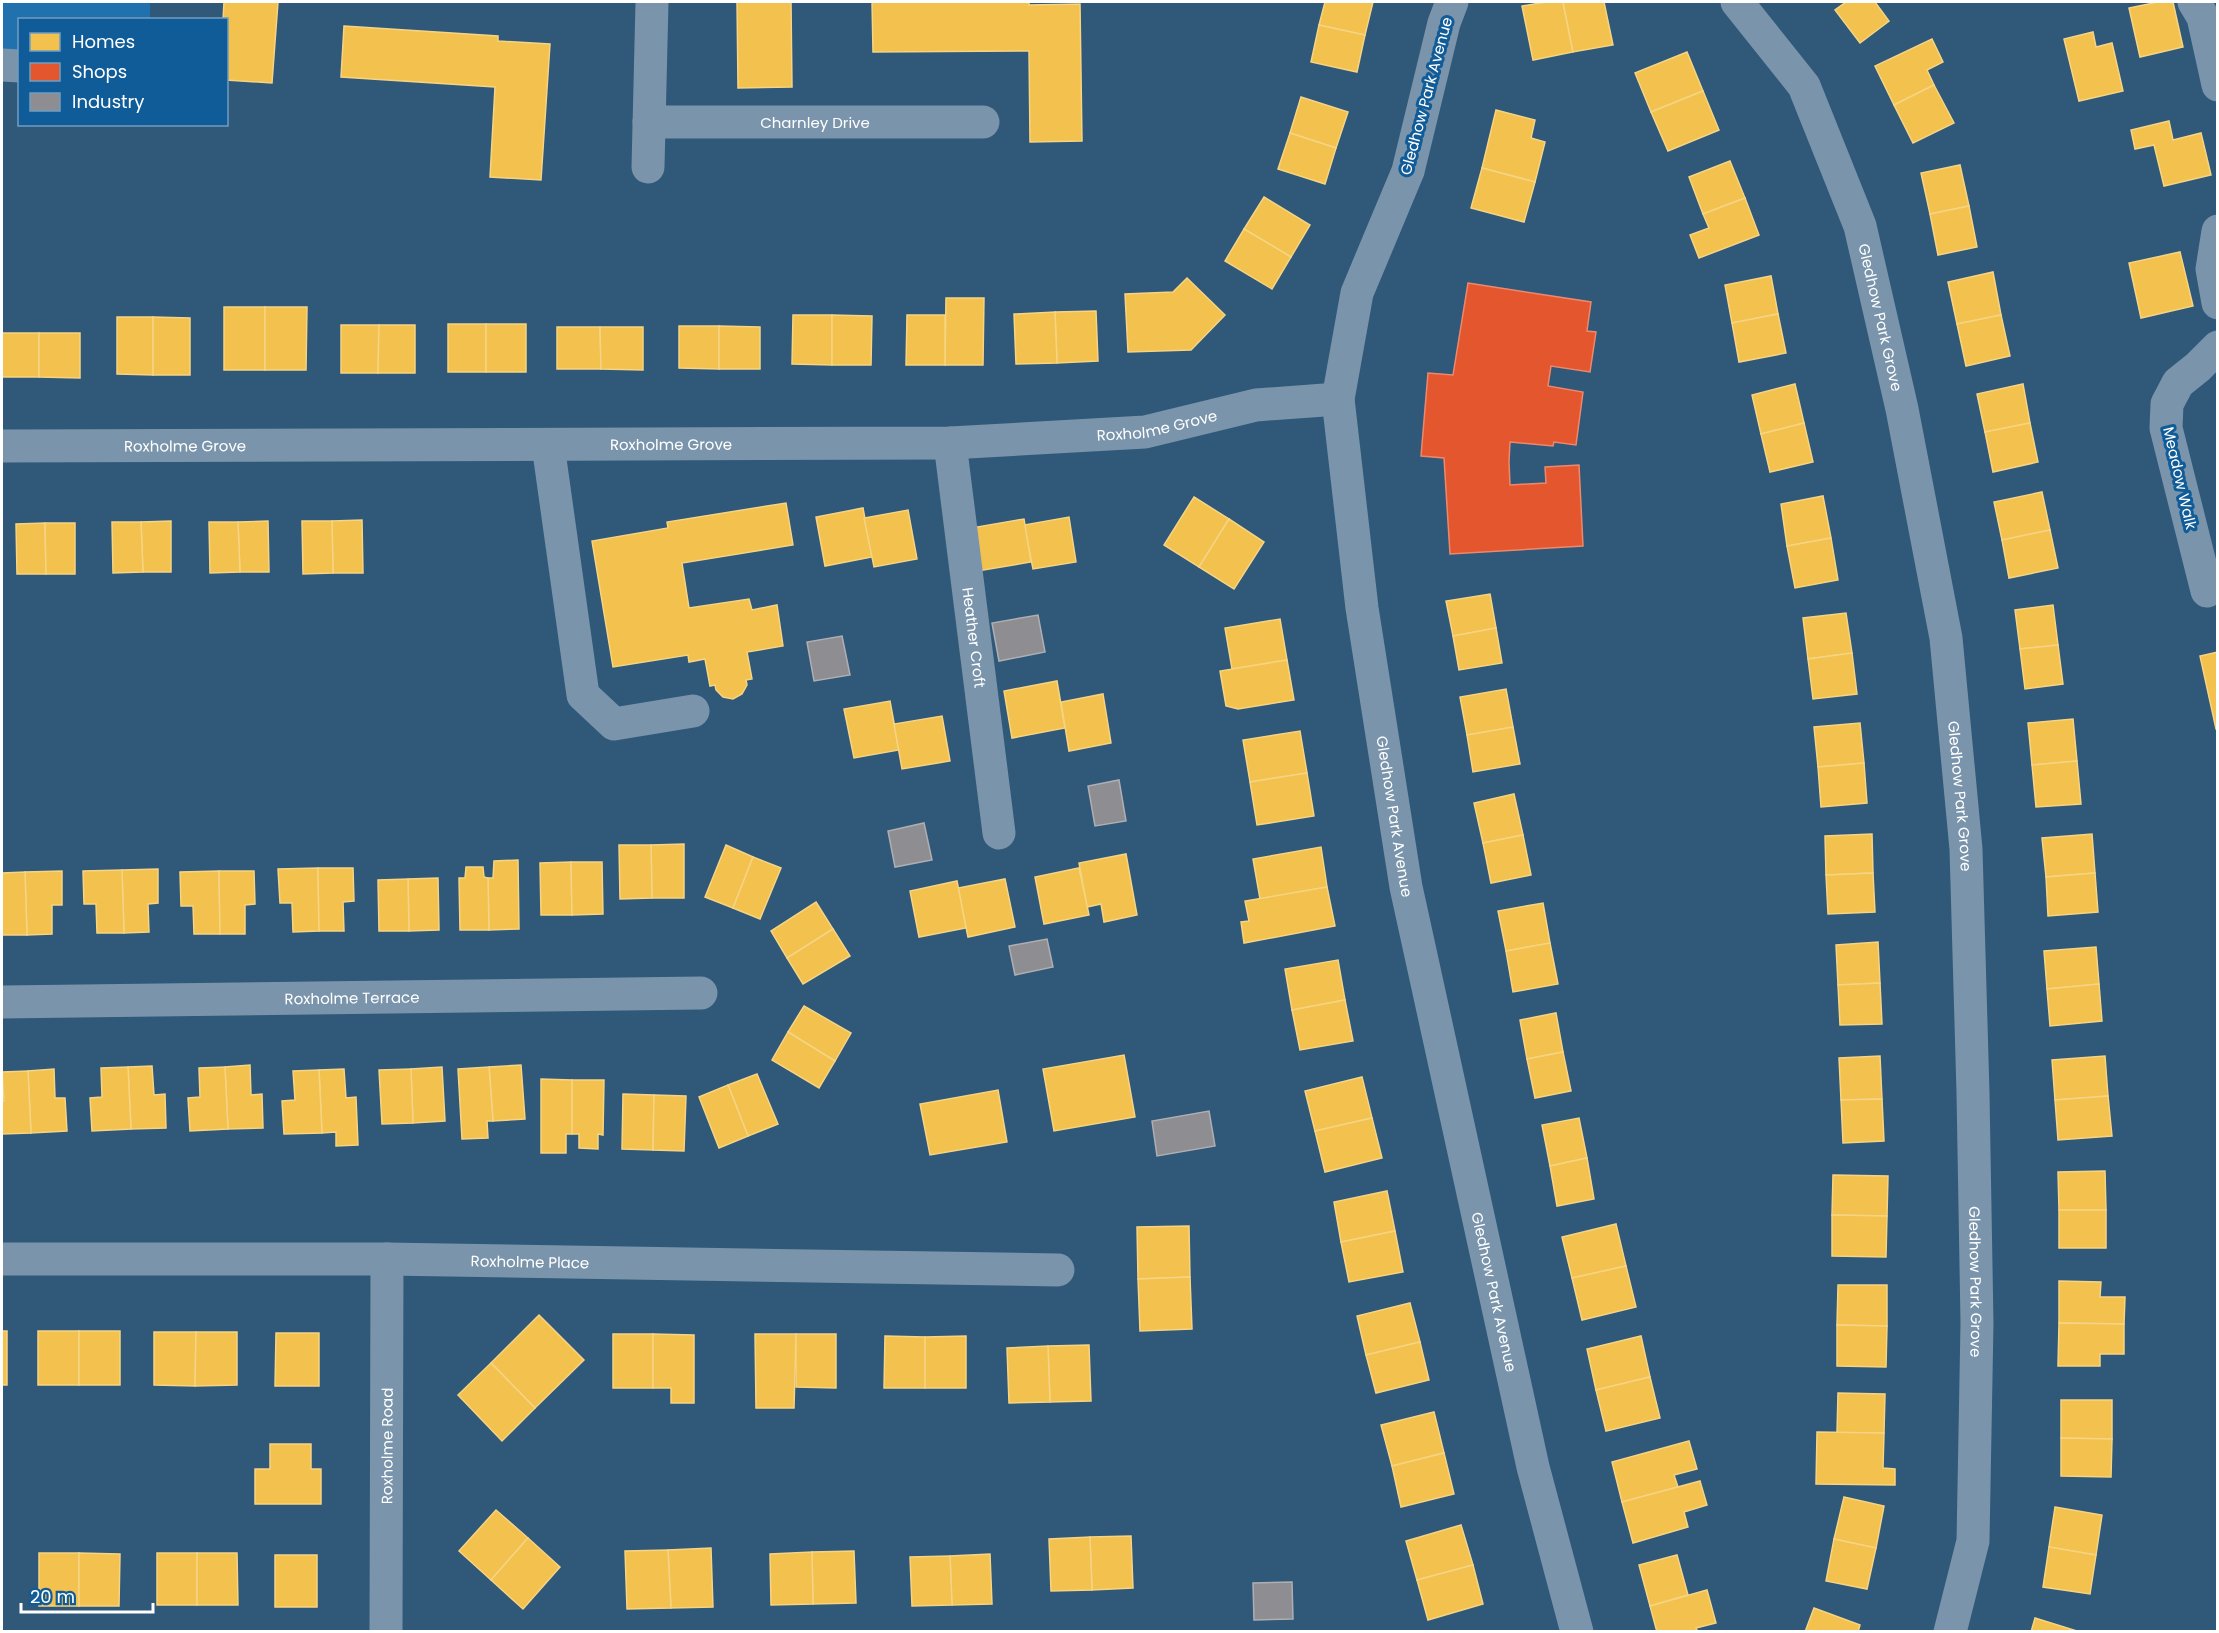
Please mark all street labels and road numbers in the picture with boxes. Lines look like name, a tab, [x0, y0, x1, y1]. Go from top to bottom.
street label: Gledhow Park Avenue	[1395, 15, 1457, 177]
street label: Charnley Drive	[760, 112, 870, 133]
street label: Gledhow Park Grove	[1854, 241, 1908, 393]
street label: Roxholme Grove	[1096, 404, 1219, 445]
street label: Meadow Walk	[2158, 425, 2202, 532]
street label: Roxholme Grove	[610, 433, 732, 455]
street label: Roxholme Grove	[124, 435, 246, 456]
street label: Heather Croft	[958, 586, 991, 689]
street label: Gledhow Park Grove	[1943, 720, 1977, 872]
street label: Gledhow Park Avenue	[1372, 734, 1418, 899]
street label: Roxholme Terrace	[284, 986, 420, 1009]
street label: Gledhow Park Grove	[1964, 1206, 1988, 1358]
street label: Gledhow Park Avenue	[1467, 1210, 1522, 1374]
street label: Roxholme Place	[471, 1250, 589, 1273]
street label: Roxholme Road	[376, 1388, 397, 1504]

